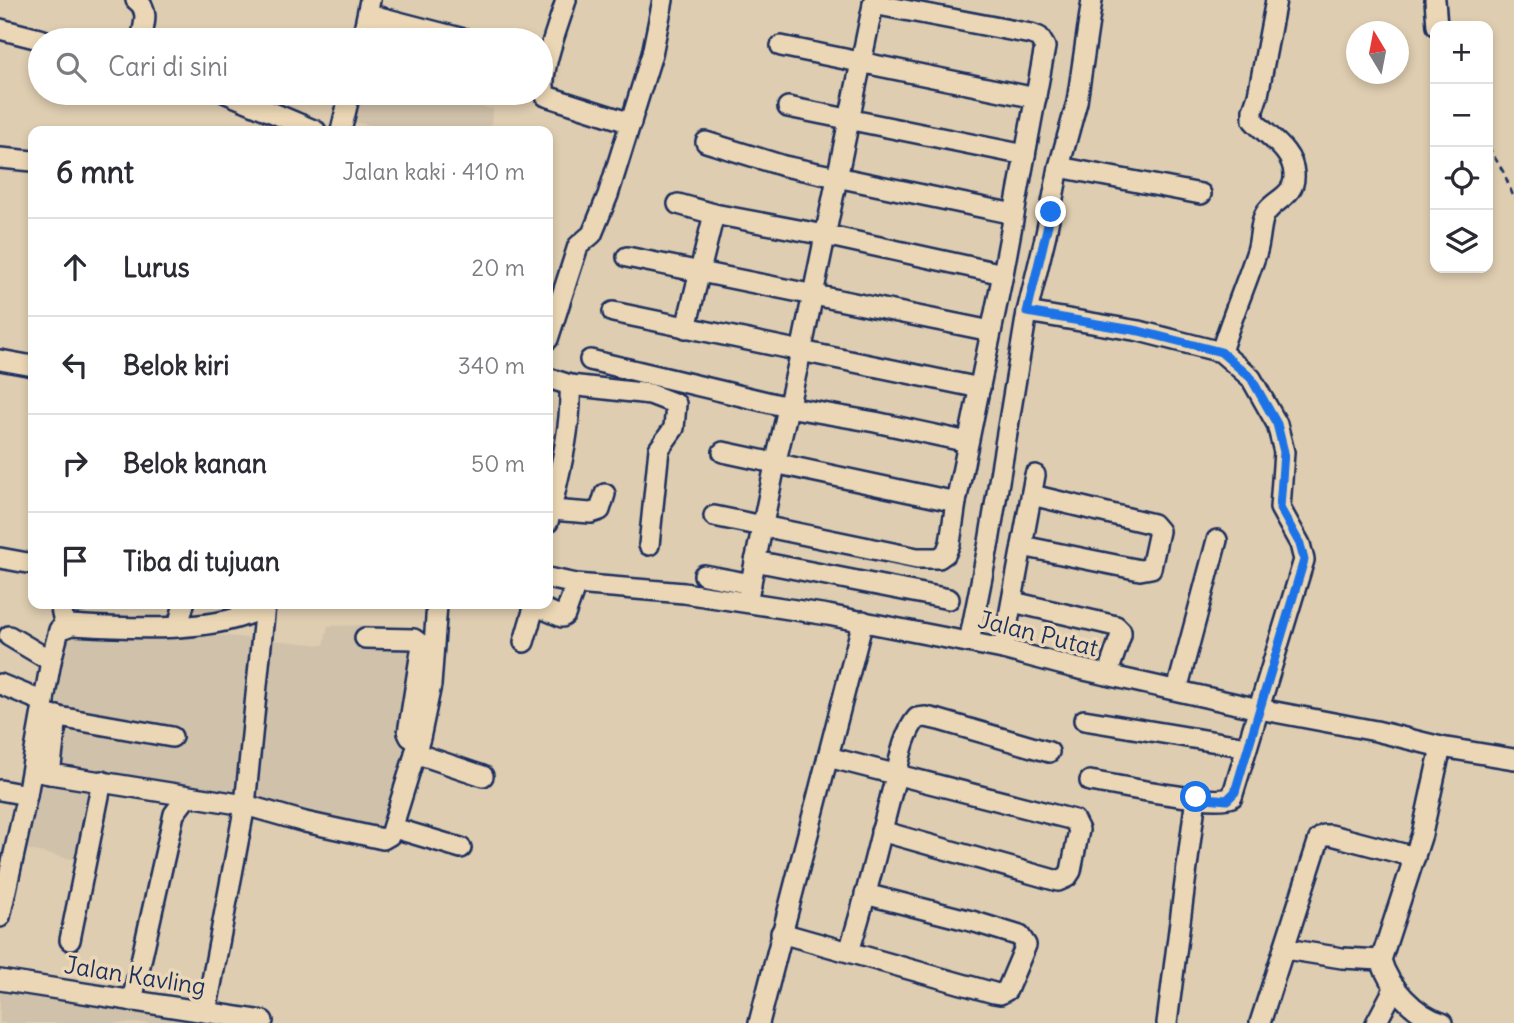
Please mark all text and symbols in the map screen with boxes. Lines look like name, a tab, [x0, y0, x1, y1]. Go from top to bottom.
north arrow	[1346, 21, 1409, 84]
map controls	[1430, 21, 1493, 273]
button: +	[1430, 21, 1493, 84]
search box	[28, 28, 553, 105]
icon: search	[52, 48, 90, 86]
text: Cari di sini	[108, 50, 228, 83]
button: −	[1430, 84, 1493, 147]
button: locate	[1430, 147, 1493, 210]
text: 6 mnt	[56, 153, 134, 191]
text: Jalan kaki · 410 m	[343, 157, 525, 186]
route end	[1035, 196, 1066, 227]
button: layers	[1430, 210, 1493, 273]
icon: ahead	[56, 248, 94, 286]
text: Lurus	[123, 251, 190, 284]
text: 20 m	[472, 253, 525, 282]
icon: left	[56, 346, 94, 384]
text: Belok kiri	[123, 349, 229, 382]
text: 340 m	[458, 351, 525, 380]
icon: right	[56, 444, 94, 482]
text: Belok kanan	[123, 447, 267, 480]
text: 50 m	[471, 449, 525, 478]
icon: arrive	[56, 542, 94, 580]
text: Tiba di tujuan	[123, 545, 280, 578]
street label: Jalan Putat	[975, 604, 1101, 662]
route start	[1180, 781, 1211, 812]
street label: Jalan Kavling	[62, 949, 208, 1001]

